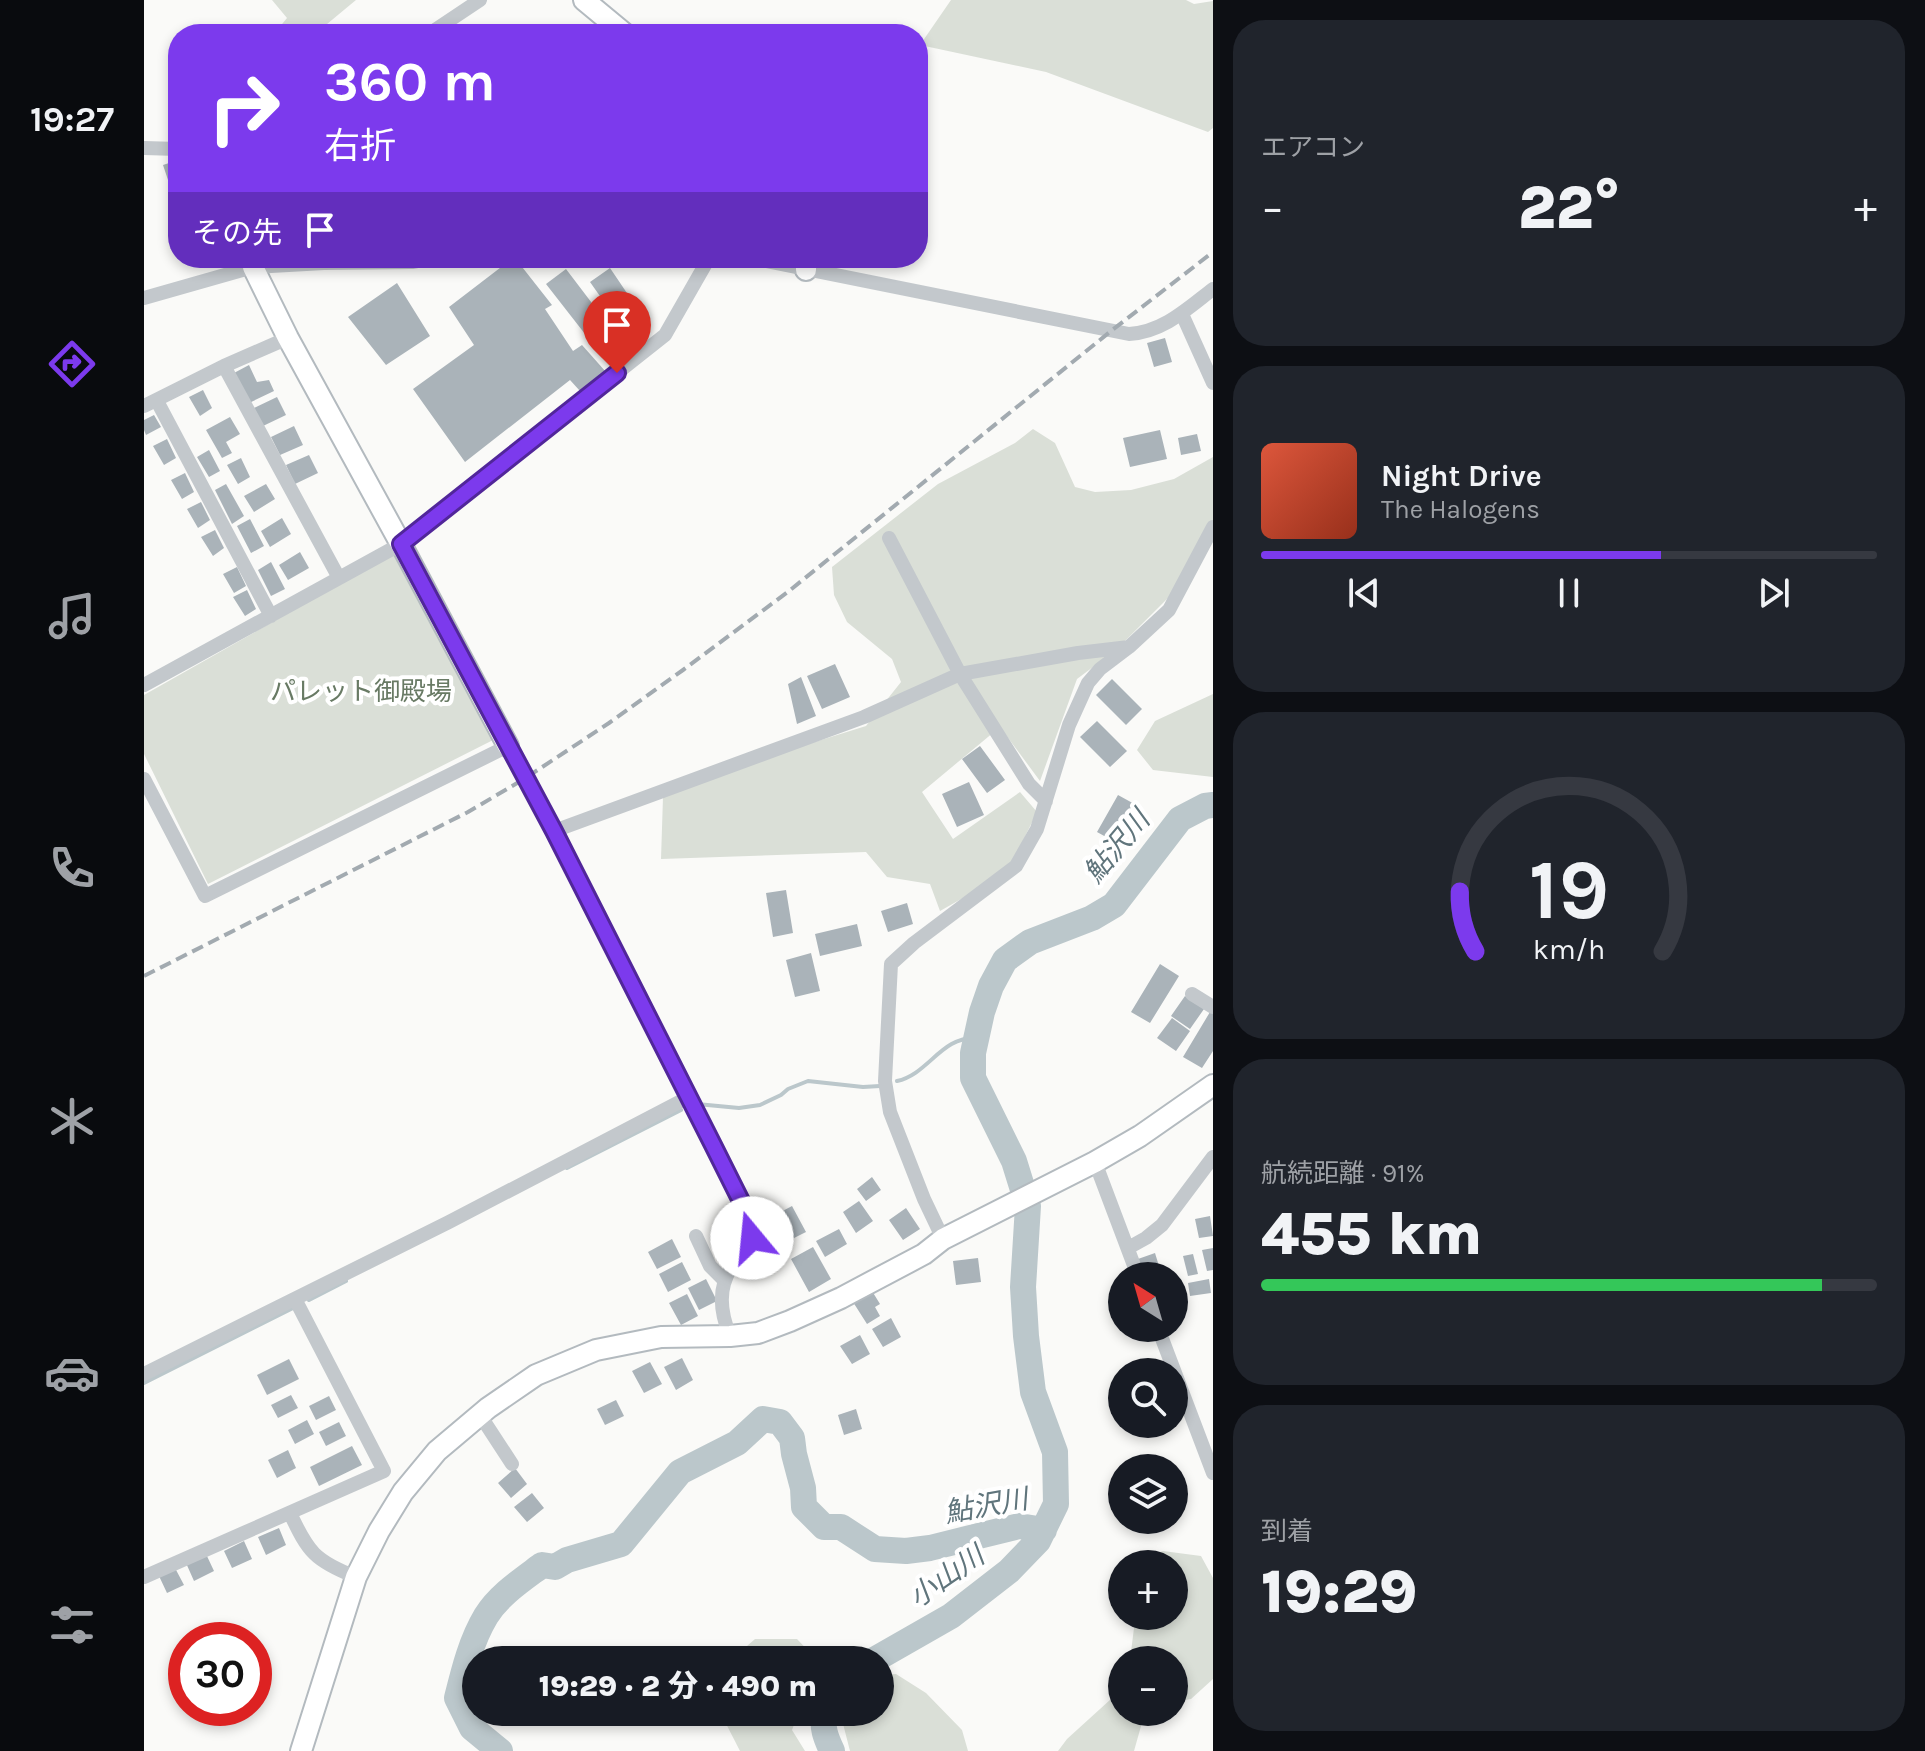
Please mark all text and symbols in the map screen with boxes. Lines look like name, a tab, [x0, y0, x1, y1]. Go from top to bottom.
text: 360 m	[324, 49, 496, 114]
icon: right	[192, 56, 296, 160]
text: 19:27	[30, 98, 114, 140]
text: 右折	[324, 125, 396, 167]
text: エアコン	[1261, 132, 1365, 163]
text: 22°	[1518, 173, 1620, 243]
text: −	[1261, 182, 1284, 233]
text: +	[1854, 182, 1877, 233]
icon: arrive	[298, 208, 342, 252]
text: その先	[192, 215, 282, 251]
pin	[583, 291, 651, 373]
icon: arrive	[595, 303, 639, 347]
icon: directions	[44, 336, 100, 392]
text: Night Drive	[1381, 458, 1542, 494]
text: The Halogens	[1381, 494, 1540, 525]
icon: previous	[1342, 571, 1386, 615]
icon: pause	[1547, 571, 1591, 615]
icon: next	[1752, 571, 1796, 615]
icon: music	[44, 588, 100, 644]
park label: パレット御殿場	[270, 676, 452, 707]
water label: 鮎沢川	[1077, 801, 1158, 889]
icon: phone	[44, 840, 100, 896]
text: 19	[1529, 841, 1609, 938]
text: km/h	[1533, 933, 1605, 966]
icon: climate	[44, 1093, 100, 1149]
text: 航続距離 · 91%	[1261, 1158, 1425, 1189]
position arrow	[710, 1196, 794, 1280]
text: 455 km	[1261, 1199, 1482, 1269]
north arrow	[1108, 1262, 1188, 1342]
map controls	[1108, 1262, 1188, 1726]
icon: car	[44, 1345, 100, 1401]
button: search	[1108, 1358, 1188, 1438]
button: layers	[1108, 1454, 1188, 1534]
water label: 鮎沢川	[942, 1481, 1033, 1529]
text: 到着	[1261, 1516, 1313, 1547]
water label: 小山川	[902, 1537, 993, 1614]
button: +	[1108, 1550, 1188, 1630]
text: 19:29	[1261, 1557, 1418, 1627]
icon: filters	[44, 1597, 100, 1653]
speed limit sign: 30	[168, 1622, 272, 1726]
button: −	[1108, 1646, 1188, 1726]
text: 19:29 · 2 分 · 490 m	[539, 1668, 817, 1704]

